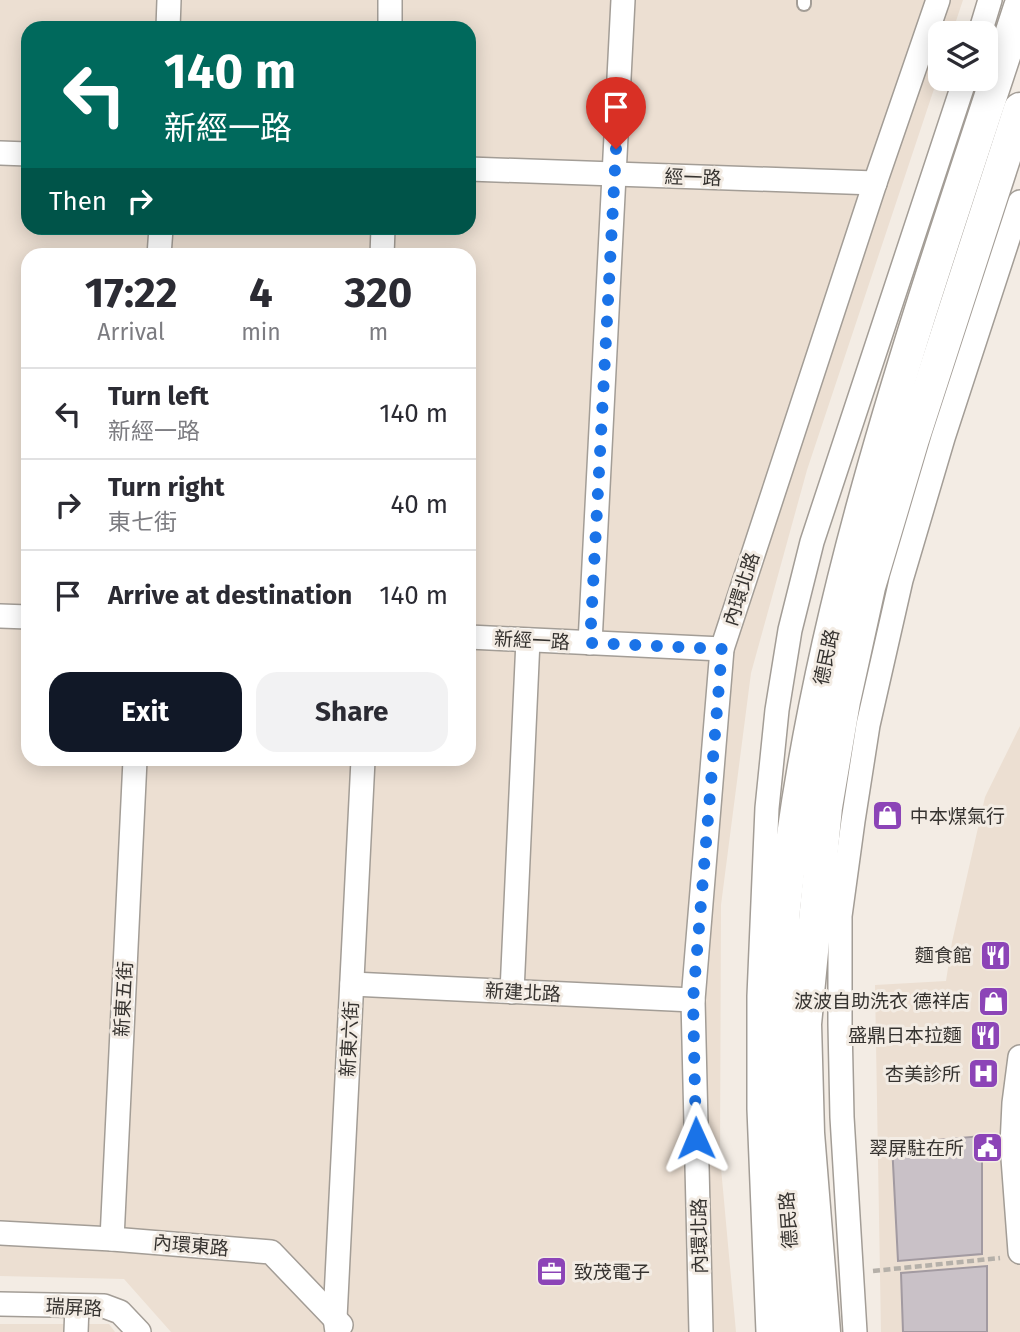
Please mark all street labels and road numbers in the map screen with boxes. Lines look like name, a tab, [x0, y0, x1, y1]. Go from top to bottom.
street label: 經一路	[664, 165, 722, 190]
street label: 內環北路	[719, 549, 764, 629]
street label: 新經一路	[493, 627, 571, 654]
street label: 德民路	[809, 627, 844, 687]
street label: 新東五街	[110, 960, 137, 1038]
street label: 新建北路	[484, 979, 562, 1006]
street label: 新東六街	[336, 1000, 363, 1078]
street label: 德民路	[775, 1191, 802, 1249]
street label: 內環北路	[687, 1198, 712, 1274]
street label: 內環東路	[152, 1231, 230, 1260]
street label: 瑞屏路	[45, 1295, 103, 1320]

